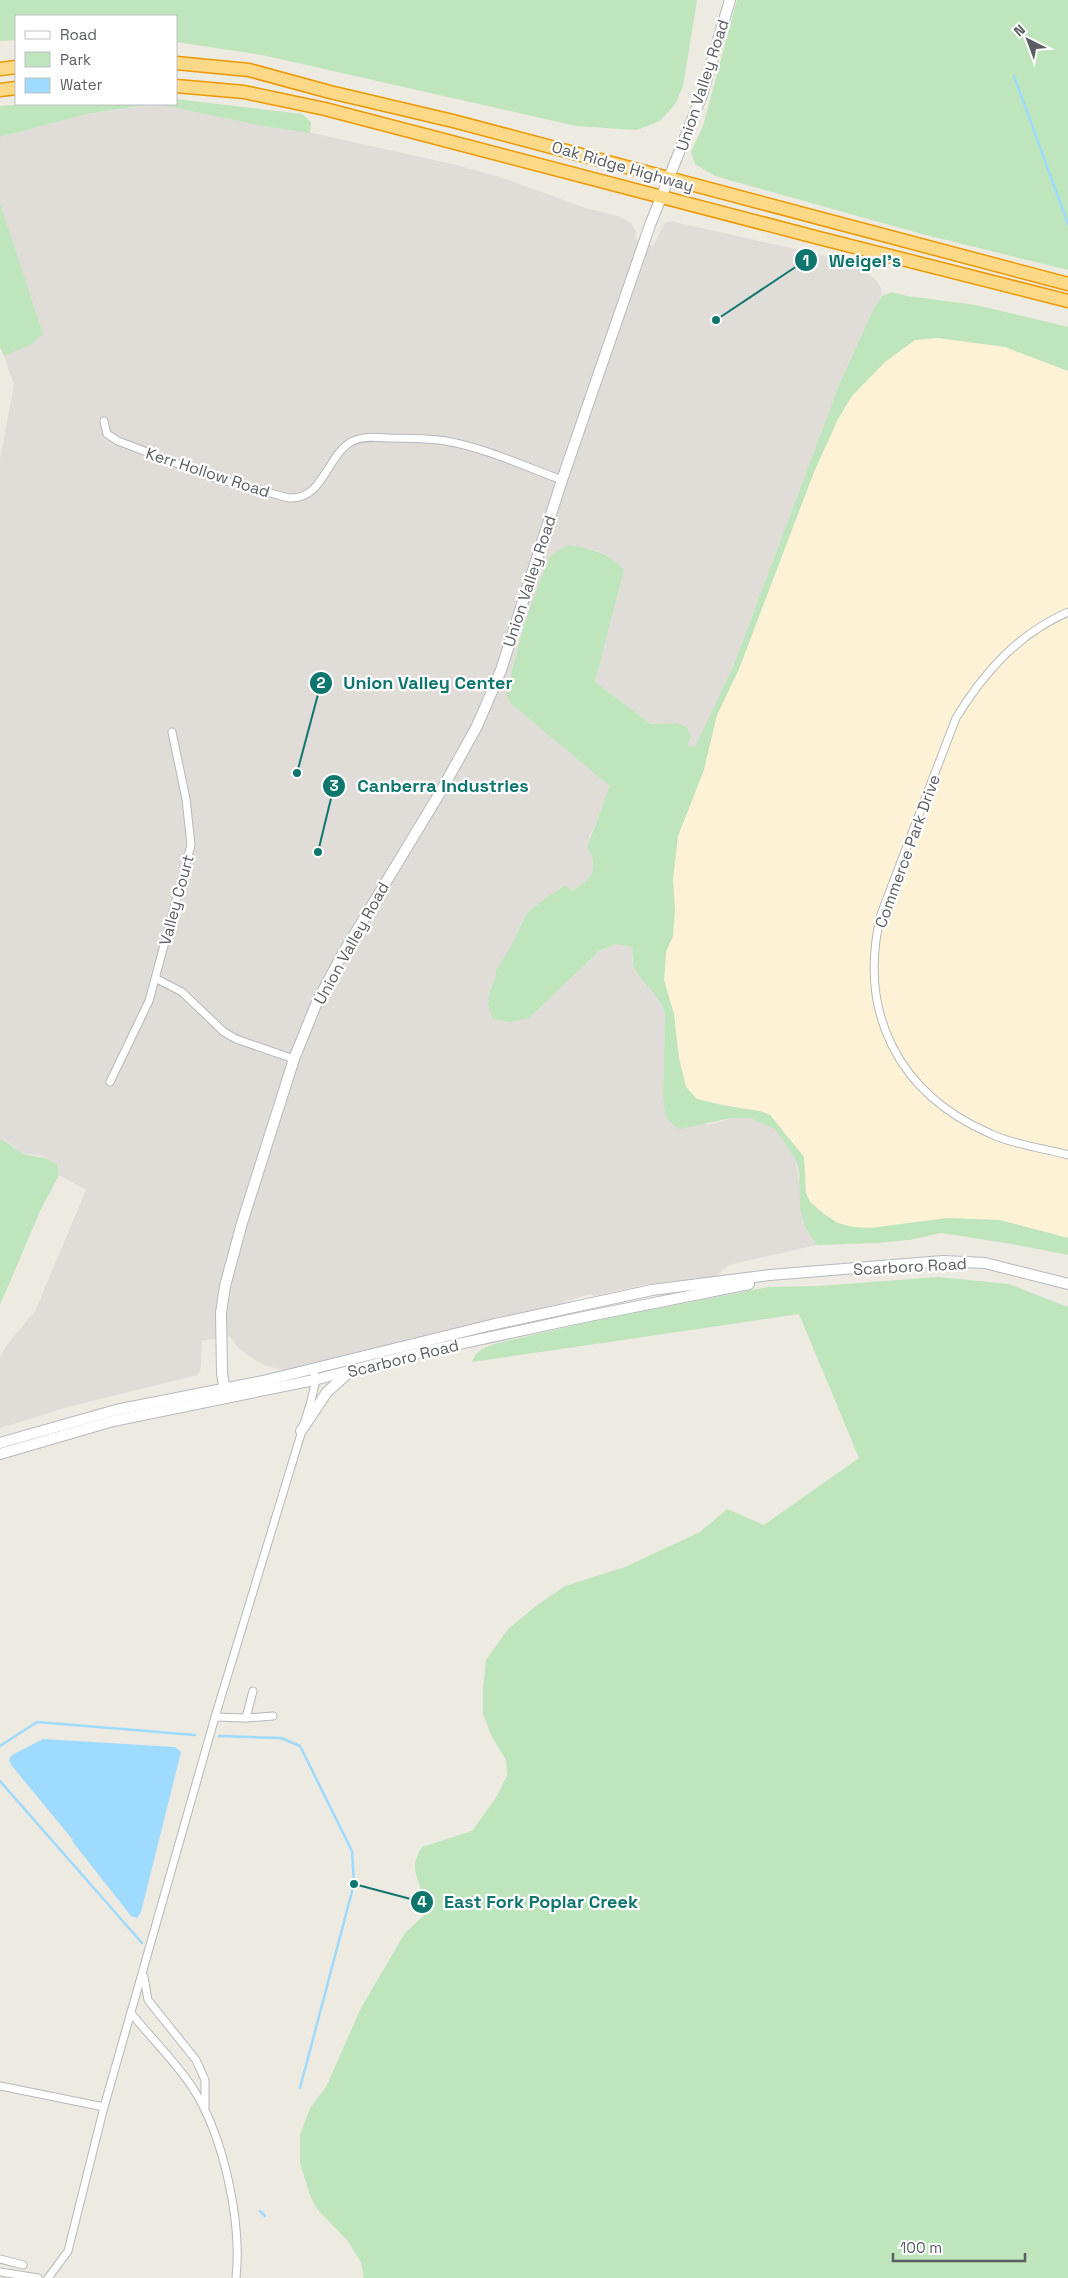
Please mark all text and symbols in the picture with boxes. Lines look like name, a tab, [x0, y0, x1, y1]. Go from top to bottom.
legend	[15, 15, 178, 105]
north arrow	[1003, 15, 1053, 65]
street label: Union Valley Road	[671, 17, 734, 154]
text: N	[1010, 21, 1029, 40]
text: Road	[60, 25, 97, 44]
text: Park	[60, 50, 91, 69]
text: Water	[60, 75, 103, 94]
street label: Oak Ridge Highway	[549, 136, 696, 197]
callout: Weigel's	[793, 244, 911, 277]
text: Weigel's	[829, 249, 901, 272]
text: 1	[803, 251, 809, 270]
street label: Kerr Hollow Road	[143, 443, 273, 502]
street label: Union Valley Road	[498, 513, 561, 650]
callout: Union Valley Center	[309, 667, 523, 700]
text: Union Valley Center	[343, 671, 513, 694]
text: 2	[317, 673, 326, 692]
callout: Canberra Industries	[322, 769, 539, 802]
street label: Commerce Park Drive	[870, 772, 945, 931]
text: Canberra Industries	[357, 774, 529, 797]
text: 3	[329, 776, 339, 795]
street label: Valley Court	[154, 852, 199, 948]
street label: Union Valley Road	[309, 878, 394, 1008]
street label: Scarboro Road	[853, 1253, 967, 1280]
street label: Scarboro Road	[345, 1335, 461, 1382]
callout: East Fork Poplar Creek	[409, 1885, 648, 1918]
text: East Fork Poplar Creek	[444, 1890, 638, 1913]
text: 4	[417, 1892, 427, 1911]
scale bar	[893, 2230, 1026, 2262]
text: 100 m	[900, 2238, 942, 2257]

